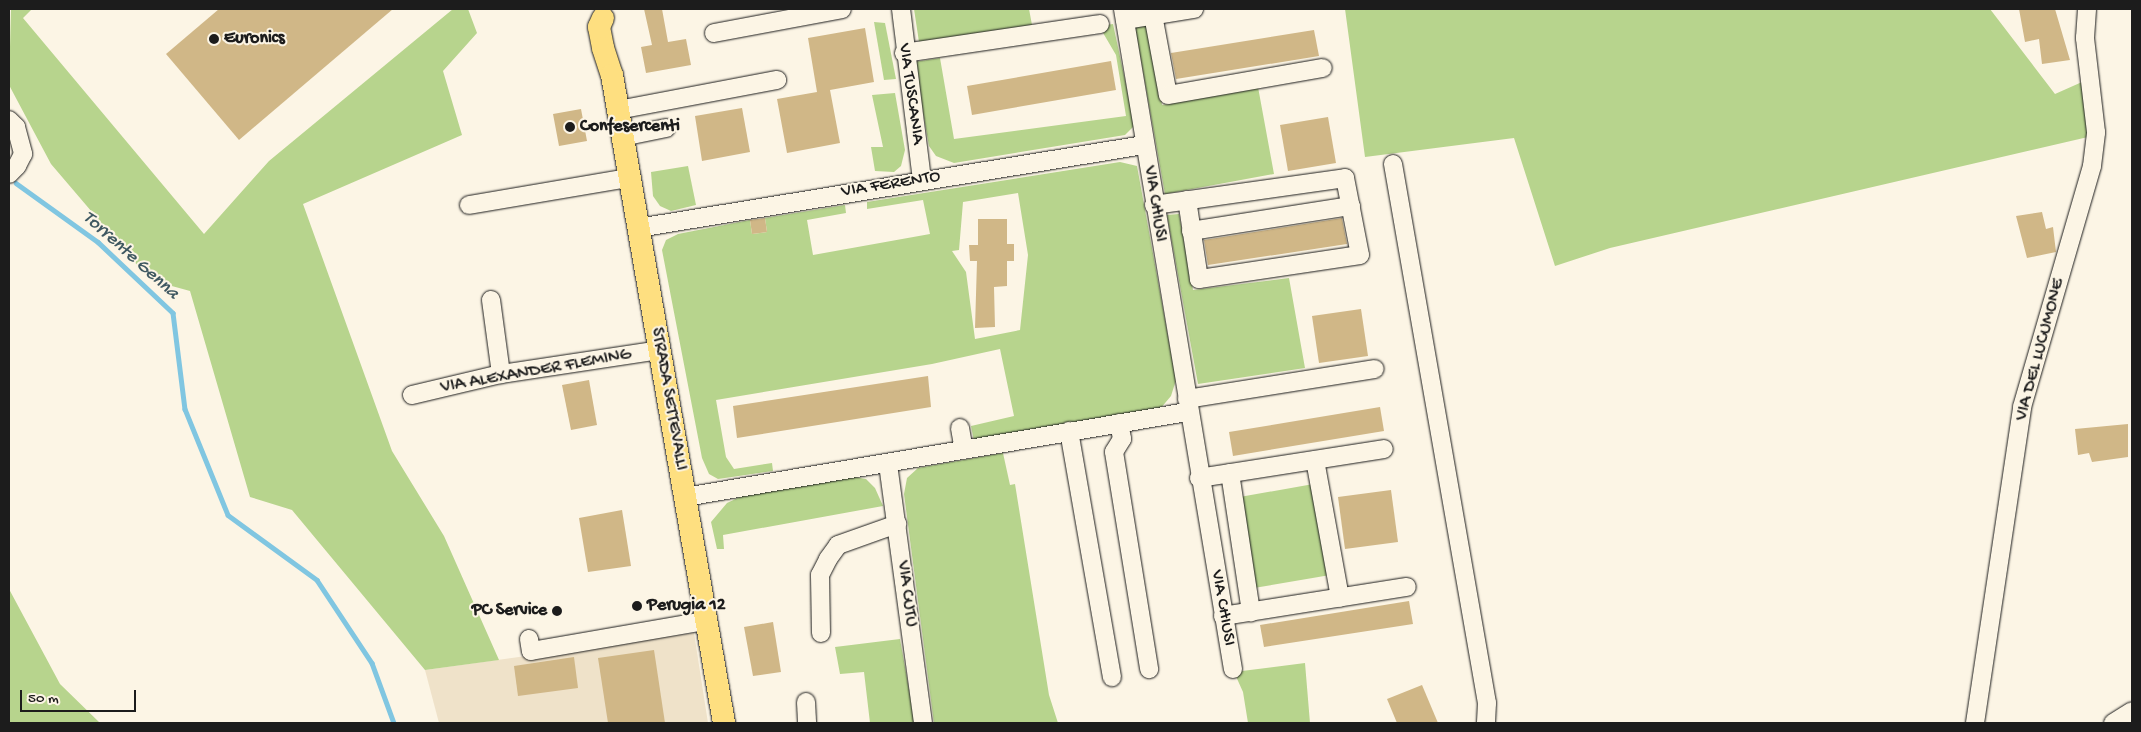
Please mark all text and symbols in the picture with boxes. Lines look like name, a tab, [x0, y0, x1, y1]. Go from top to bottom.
place label: Euronics	[224, 28, 285, 50]
marker: Euronics	[208, 33, 220, 45]
street label: VIA TUSCANIA	[892, 42, 928, 146]
place label: Confesercenti	[580, 116, 680, 138]
marker: Confesercenti	[564, 121, 576, 133]
street label: VIA CHIUSI	[1137, 164, 1171, 244]
street label: VIA FERENTO	[840, 167, 942, 203]
water label: Torrente Genna	[77, 207, 183, 305]
street label: VIA DEL LUCUMONE	[2012, 276, 2070, 424]
street label: STRADA SETTEVALLI	[645, 326, 691, 472]
street label: VIA ALEXANDER FLEMING	[439, 345, 633, 399]
street label: VIA CUTU	[891, 559, 921, 629]
street label: VIA CHIUSI	[1205, 568, 1239, 648]
place label: Perugia 12	[647, 595, 726, 617]
place label: PC Service	[472, 600, 547, 622]
marker: Perugia 12	[631, 600, 643, 612]
marker: PC Service	[551, 605, 563, 617]
scale bar	[22, 680, 139, 712]
text: 50 m	[28, 690, 59, 708]

